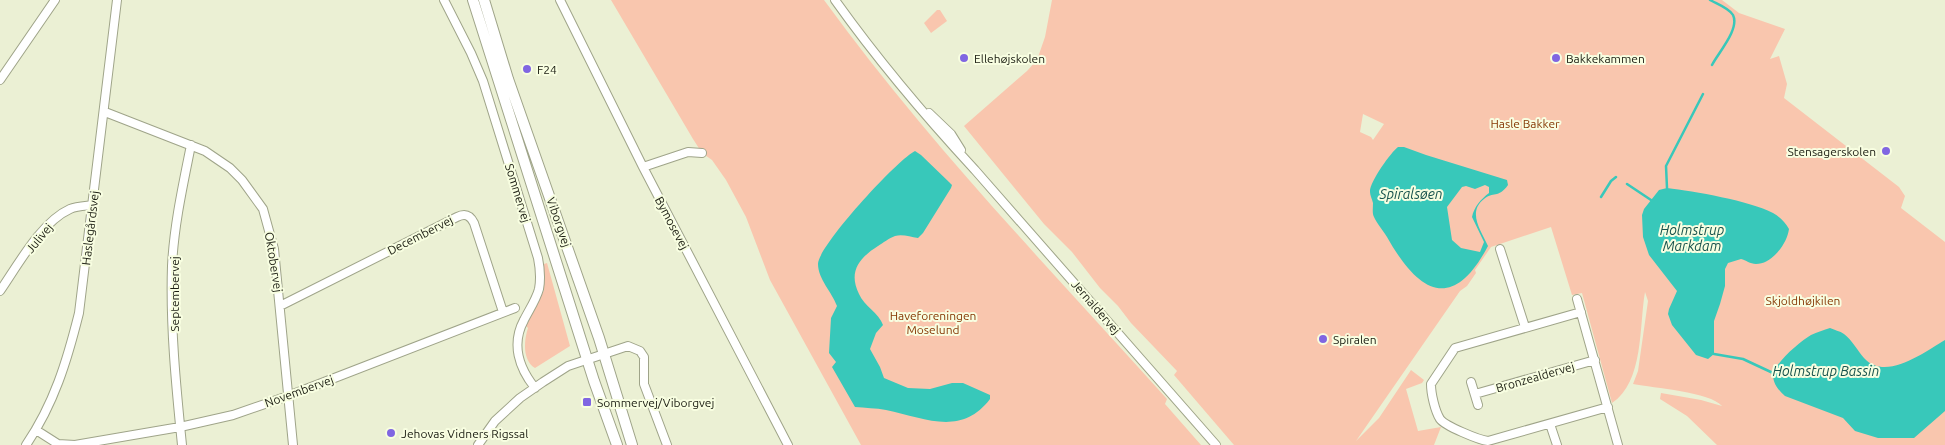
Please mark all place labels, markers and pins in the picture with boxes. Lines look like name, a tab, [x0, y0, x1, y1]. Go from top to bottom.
marker: Ellehøjskolen	[958, 52, 970, 64]
place label: Ellehøjskolen	[974, 52, 1045, 65]
marker: Bakkekammen	[1550, 52, 1562, 64]
place label: Bakkekammen	[1566, 52, 1645, 65]
marker: F24	[521, 63, 533, 75]
place label: F24	[537, 63, 557, 76]
place label: Stensagerskolen	[1787, 145, 1876, 158]
marker: Stensagerskolen	[1880, 145, 1892, 157]
marker: Spiralen	[1317, 333, 1329, 345]
place label: Spiralen	[1333, 333, 1377, 346]
marker: Sommervej/Viborgvej	[581, 396, 593, 408]
place label: Sommervej/Viborgvej	[597, 396, 714, 409]
marker: Jehovas Vidners Rigssal	[385, 427, 397, 439]
place label: Jehovas Vidners Rigssal	[401, 427, 528, 440]

